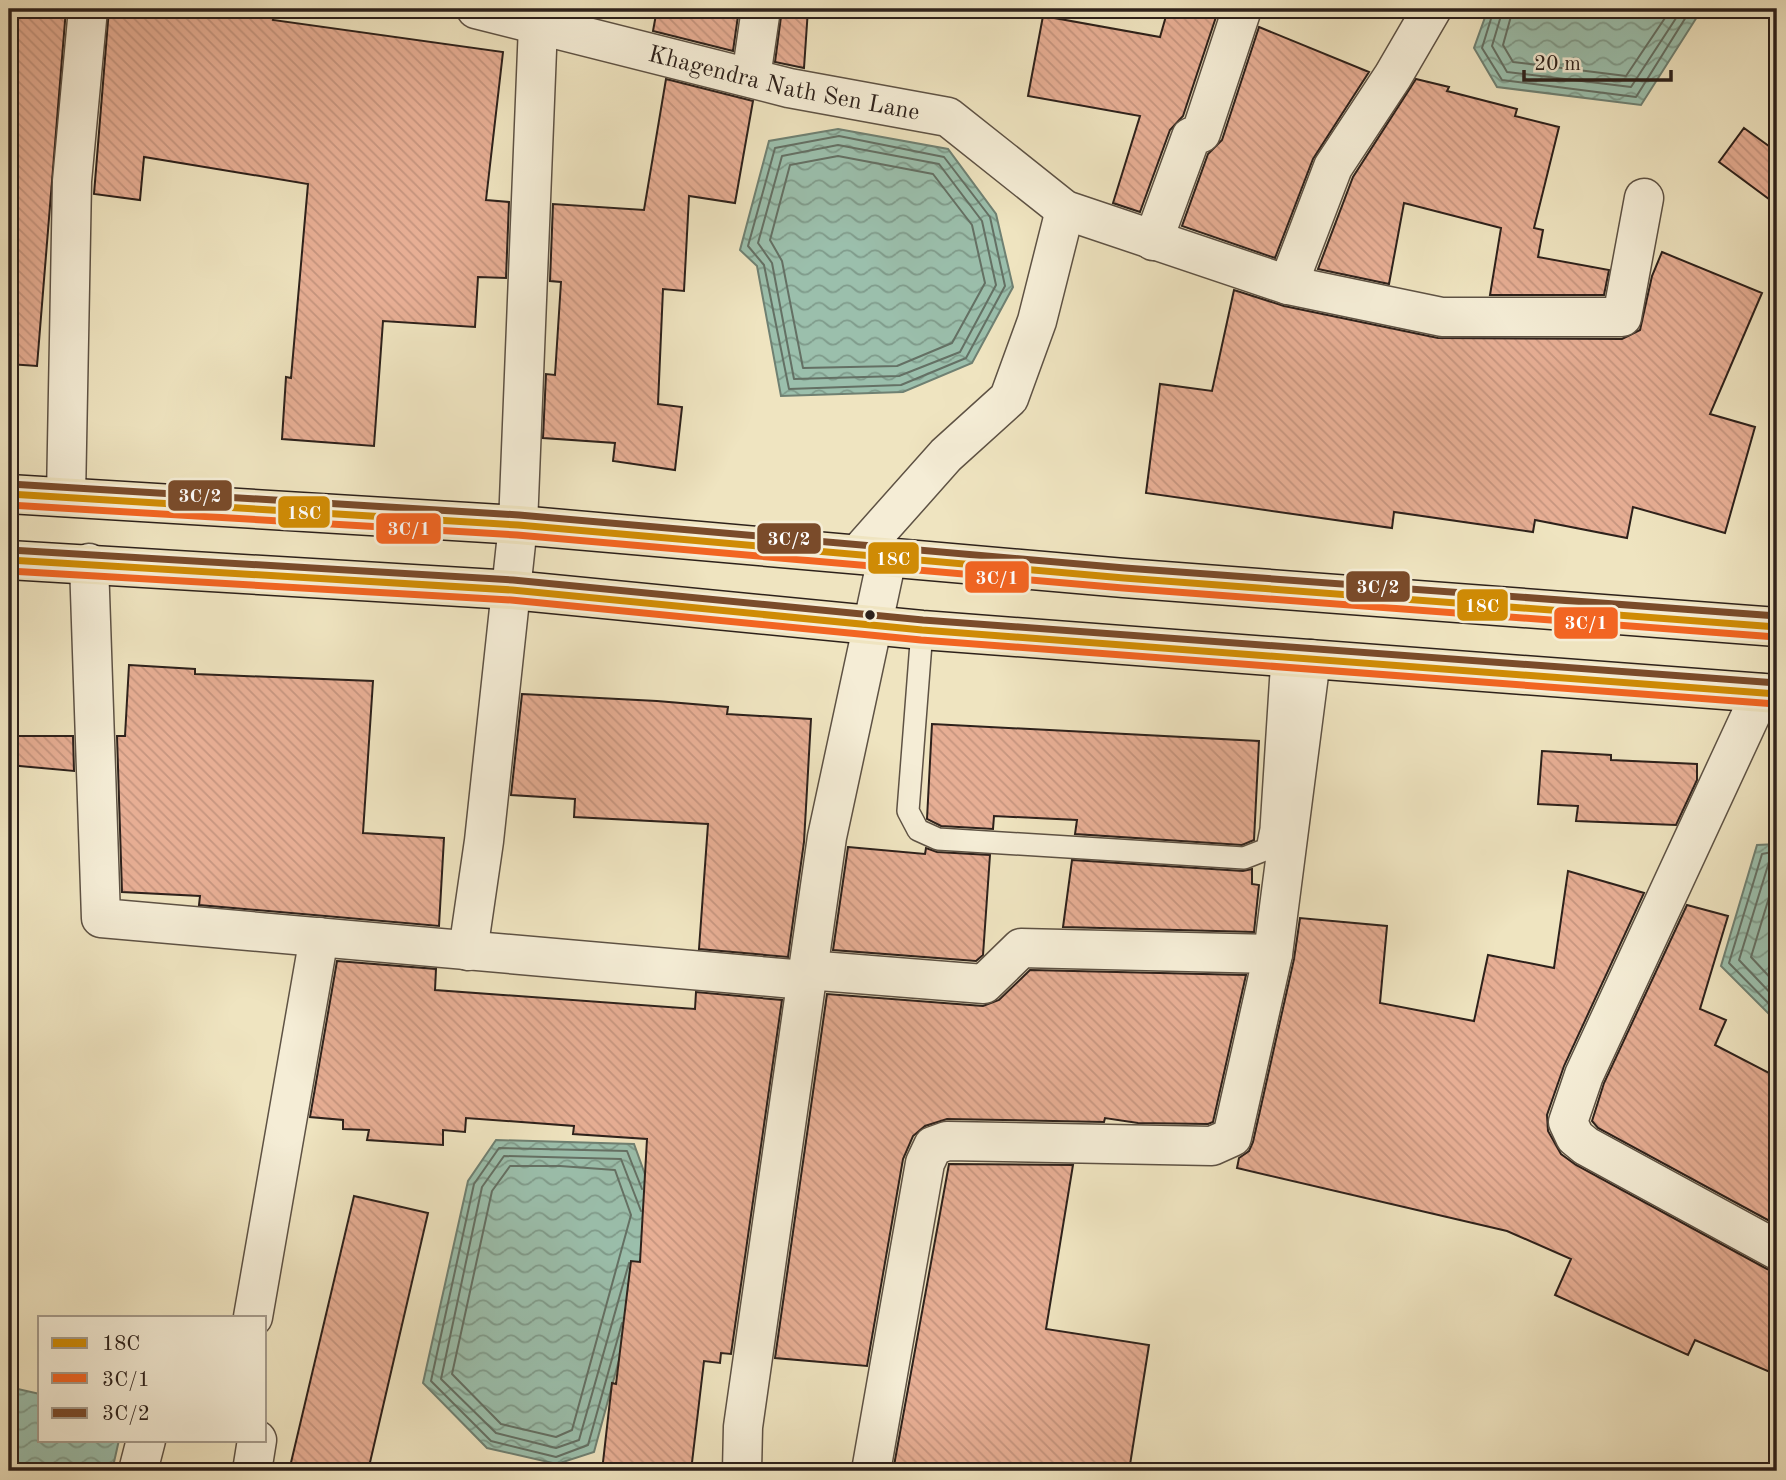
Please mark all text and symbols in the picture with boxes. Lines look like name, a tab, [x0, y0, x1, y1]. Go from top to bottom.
scale bar	[1524, 38, 1670, 82]
street label: Khagendra Nath Sen Lane	[646, 43, 921, 126]
text: 20 m	[1534, 54, 1581, 75]
line badge: 3C/2	[167, 479, 233, 512]
text: 3C/2	[178, 488, 222, 507]
line badge: 18C	[277, 495, 331, 529]
text: 18C	[287, 505, 321, 524]
line badge: 3C/1	[375, 512, 442, 545]
text: 3C/1	[387, 521, 431, 540]
line badge: 3C/2	[756, 522, 822, 555]
text: 3C/2	[767, 531, 811, 550]
line badge: 18C	[867, 541, 920, 575]
text: 18C	[876, 551, 910, 570]
line badge: 3C/1	[964, 560, 1030, 594]
text: 3C/1	[975, 570, 1019, 589]
line badge: 3C/2	[1345, 570, 1411, 603]
text: 3C/2	[1356, 579, 1400, 598]
line badge: 18C	[1456, 588, 1509, 622]
text: 18C	[1465, 598, 1499, 617]
line badge: 3C/1	[1553, 606, 1619, 640]
unlabelled marker	[863, 608, 877, 622]
text: 3C/1	[1564, 615, 1608, 634]
legend	[38, 1316, 266, 1442]
text: 18C	[102, 1334, 140, 1355]
text: 3C/1	[102, 1370, 150, 1391]
text: 3C/2	[102, 1404, 150, 1425]

